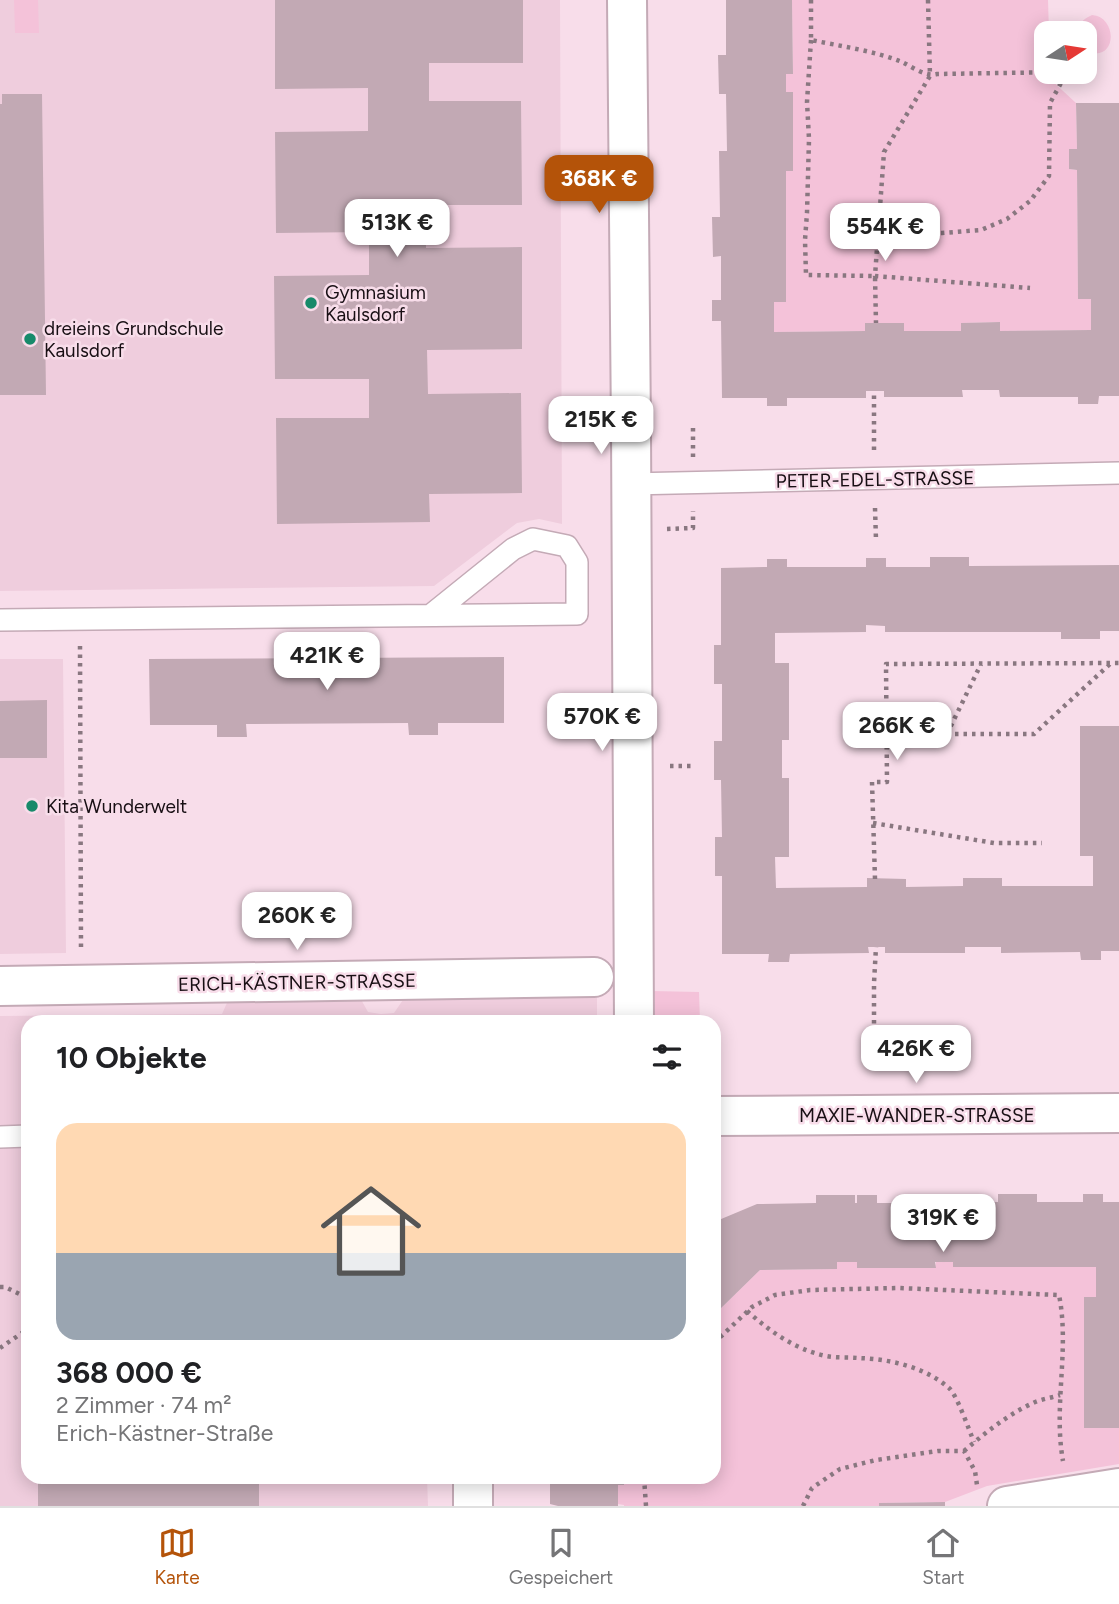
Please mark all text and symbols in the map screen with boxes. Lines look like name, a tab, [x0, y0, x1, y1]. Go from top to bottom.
north arrow	[1034, 21, 1097, 84]
map controls	[1034, 21, 1097, 84]
pin: 368K €	[542, 156, 656, 215]
text: 368K €	[561, 164, 637, 192]
pin: 513K €	[340, 200, 454, 259]
pin: 554K €	[828, 204, 942, 263]
text: 513K €	[361, 208, 433, 236]
text: 554K €	[846, 212, 924, 240]
place label: Gymnasium Kaulsdorf	[325, 281, 426, 326]
marker: Gymnasium Kaulsdorf	[303, 295, 319, 311]
place label: dreieins Grundschule Kaulsdorf	[44, 317, 223, 362]
marker: dreieins Grundschule Kaulsdorf	[22, 331, 38, 347]
pin: 215K €	[544, 396, 658, 456]
text: 215K €	[564, 405, 638, 433]
street label: PETER-EDEL-STRASSE	[775, 466, 975, 493]
pin: 421K €	[270, 632, 384, 692]
text: 421K €	[290, 641, 364, 669]
pin: 570K €	[545, 694, 659, 753]
text: 570K €	[563, 702, 641, 730]
pin: 266K €	[840, 702, 954, 762]
text: 266K €	[859, 711, 935, 739]
place label: Kita Wunderwelt	[46, 795, 187, 818]
marker: Kita Wunderwelt	[24, 798, 40, 814]
pin: 260K €	[240, 892, 354, 952]
text: 260K €	[258, 901, 336, 929]
street label: ERICH-KÄSTNER-STRASSE	[178, 969, 416, 996]
pin: 426K €	[859, 1026, 973, 1085]
text: 426K €	[877, 1034, 955, 1062]
icon: filters	[648, 1038, 686, 1076]
text: 10 Objekte	[56, 1039, 207, 1076]
street label: MAXIE-WANDER-STRASSE	[799, 1104, 1035, 1127]
icon: home	[308, 1168, 434, 1294]
pin: 319K €	[886, 1194, 1000, 1254]
text: 319K €	[907, 1203, 979, 1231]
text: 368 000 €	[56, 1354, 202, 1391]
text: 2 Zimmer · 74 m²	[56, 1391, 232, 1419]
text: Erich-Kästner-Straße	[56, 1419, 273, 1447]
tab: Karte	[155, 1524, 200, 1589]
tab: Gespeichert	[509, 1524, 613, 1589]
tab: Start	[922, 1524, 964, 1589]

